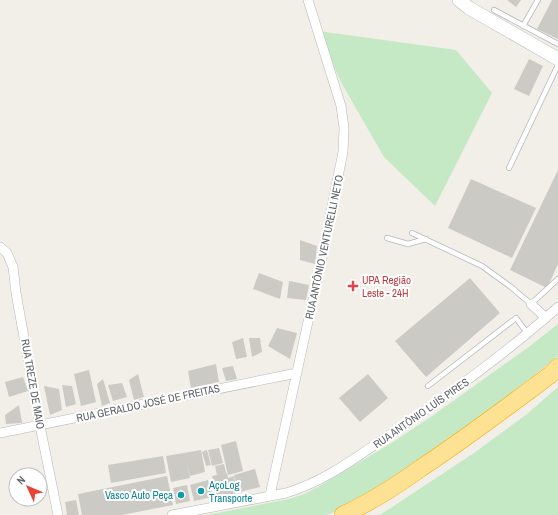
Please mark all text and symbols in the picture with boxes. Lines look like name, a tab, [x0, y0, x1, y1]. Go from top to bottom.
street label: RUA ANTÔNIO VENTURELLI NETO	[302, 174, 346, 320]
place label: UPA Região Leste - 24H	[362, 273, 411, 300]
marker: UPA Região Leste - 24H	[347, 280, 359, 292]
street label: RUA TREZE DE MAIO	[18, 338, 48, 430]
street label: RUA ANTÔNIO LUÍS PIRES	[370, 375, 472, 451]
street label: RUA GERALDO JOSÉ DE FREITAS	[75, 381, 221, 425]
north arrow	[8, 467, 48, 507]
text: N	[14, 473, 28, 487]
place label: AçoLog Transporte	[208, 478, 252, 505]
marker: AçoLog Transporte	[196, 486, 206, 496]
place label: Vasco Auto Peça	[105, 488, 173, 502]
marker: Vasco Auto Peça	[176, 490, 186, 500]

